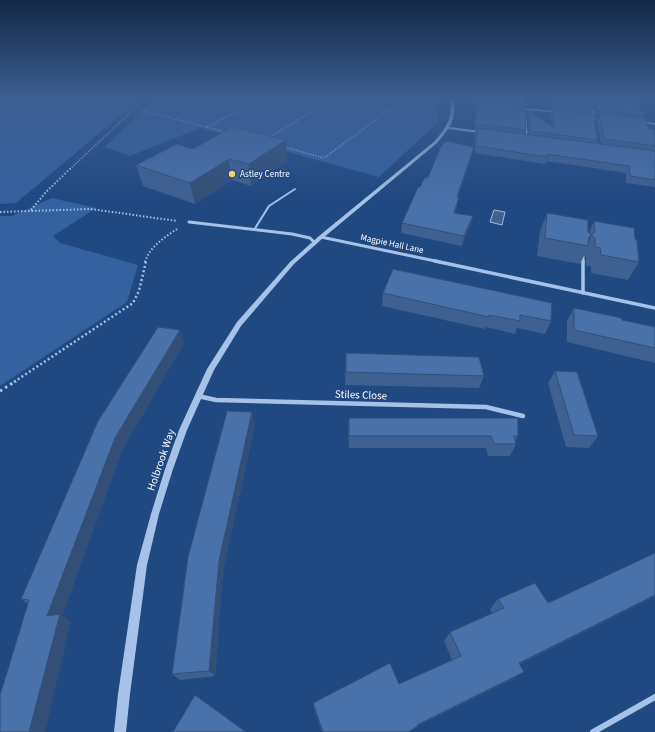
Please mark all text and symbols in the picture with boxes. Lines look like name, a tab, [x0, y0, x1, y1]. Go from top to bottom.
place label: Astley Centre	[240, 168, 290, 181]
marker: Astley Centre	[227, 169, 237, 179]
street label: Magpie Hall Lane	[359, 231, 425, 257]
street label: Stiles Close	[335, 387, 388, 403]
street label: Holbrook Way	[143, 427, 179, 493]

